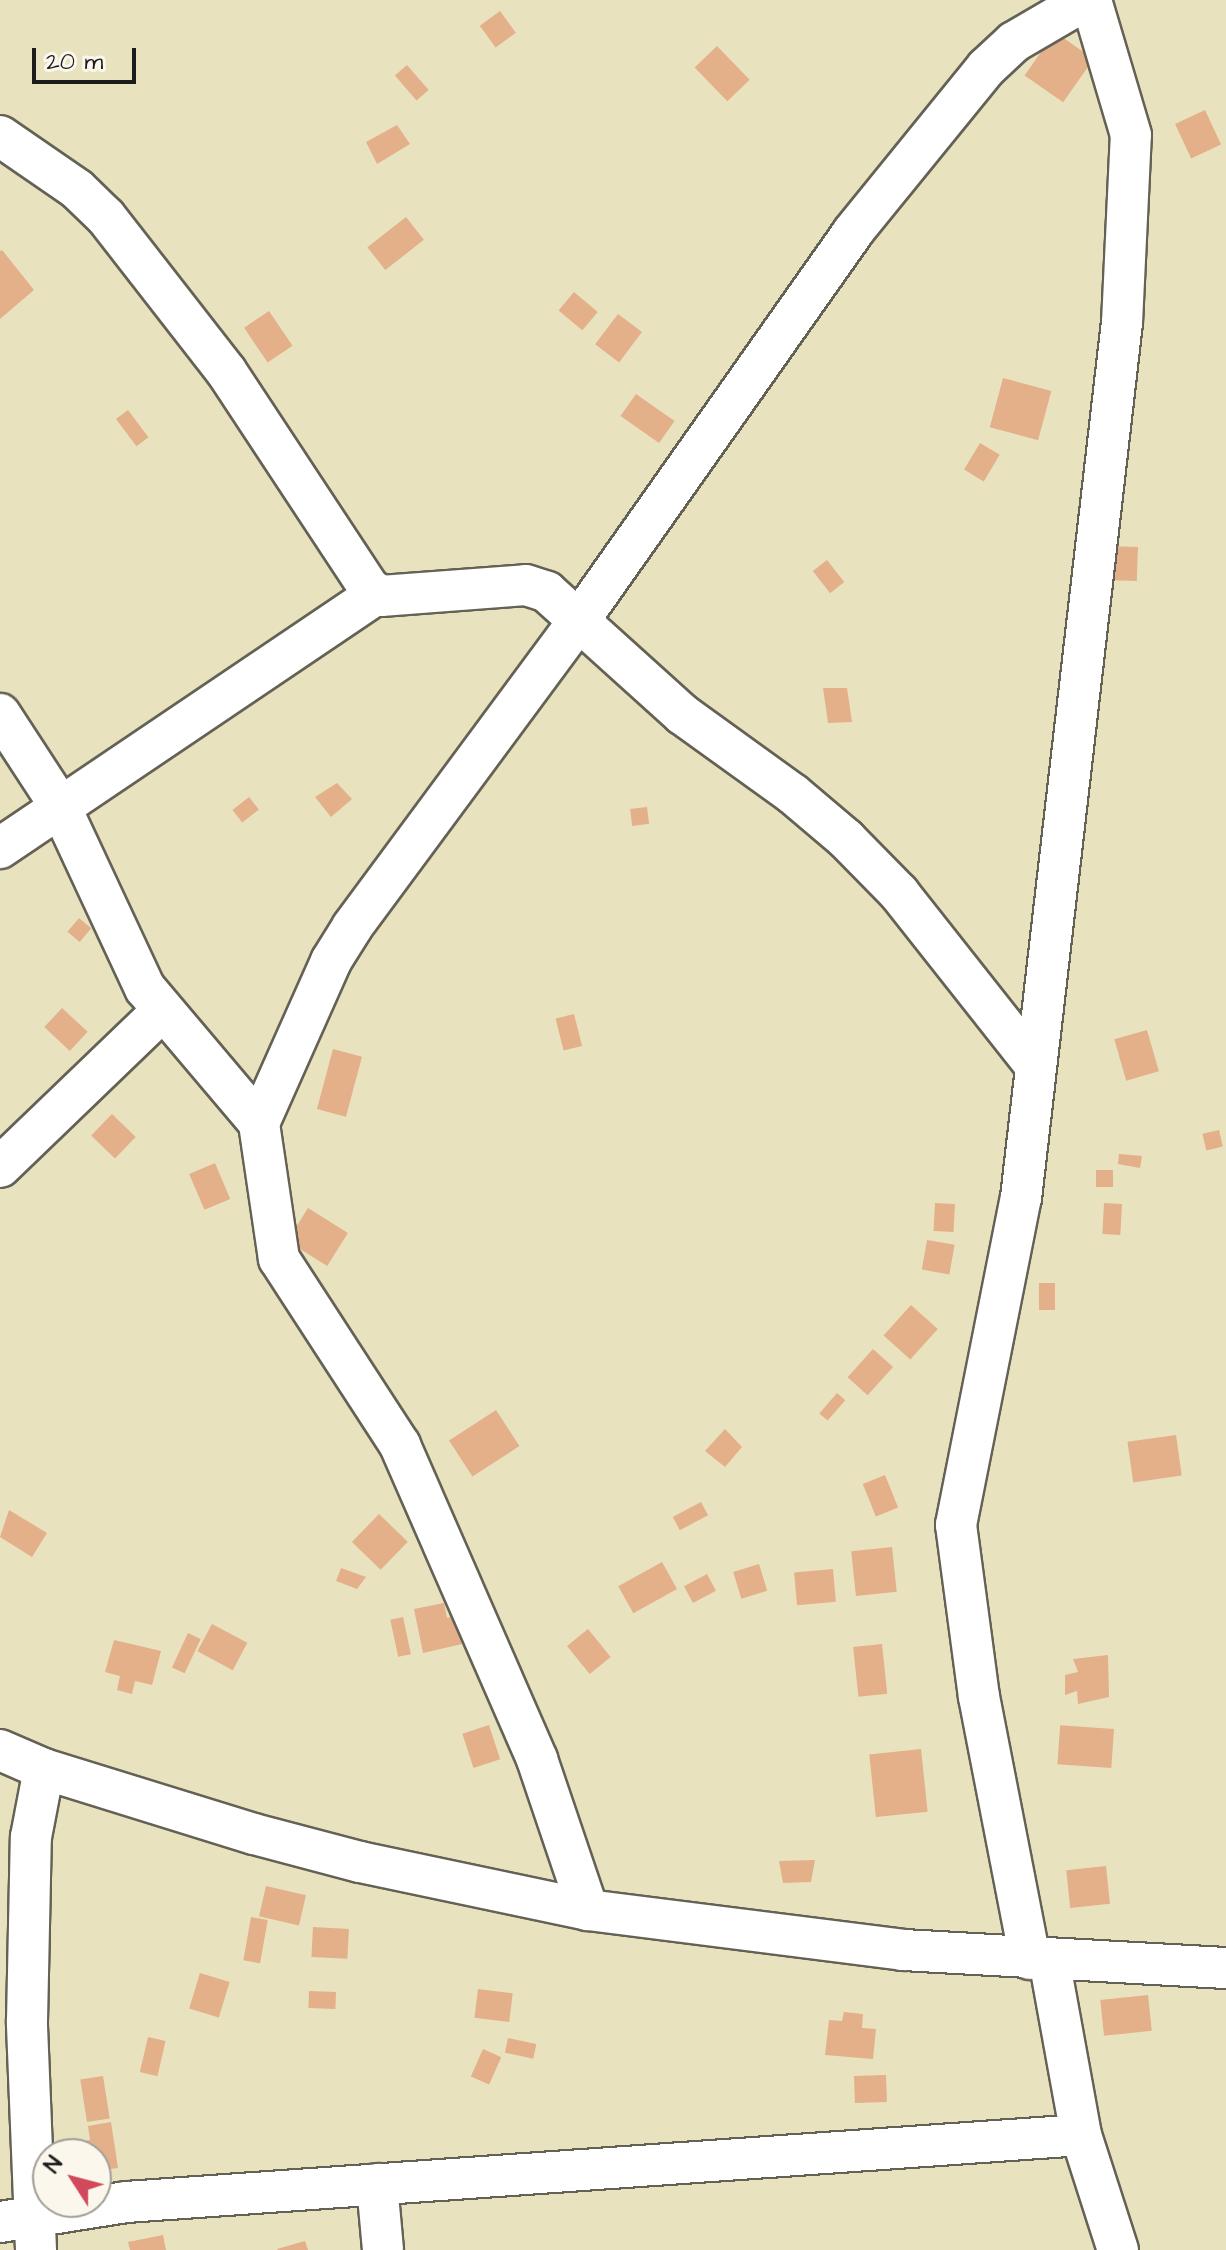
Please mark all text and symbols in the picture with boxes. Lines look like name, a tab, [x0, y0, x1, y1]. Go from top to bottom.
scale bar	[36, 32, 140, 82]
text: 20 m	[46, 45, 103, 79]
north arrow	[32, 2138, 112, 2218]
text: N	[37, 2150, 70, 2179]

